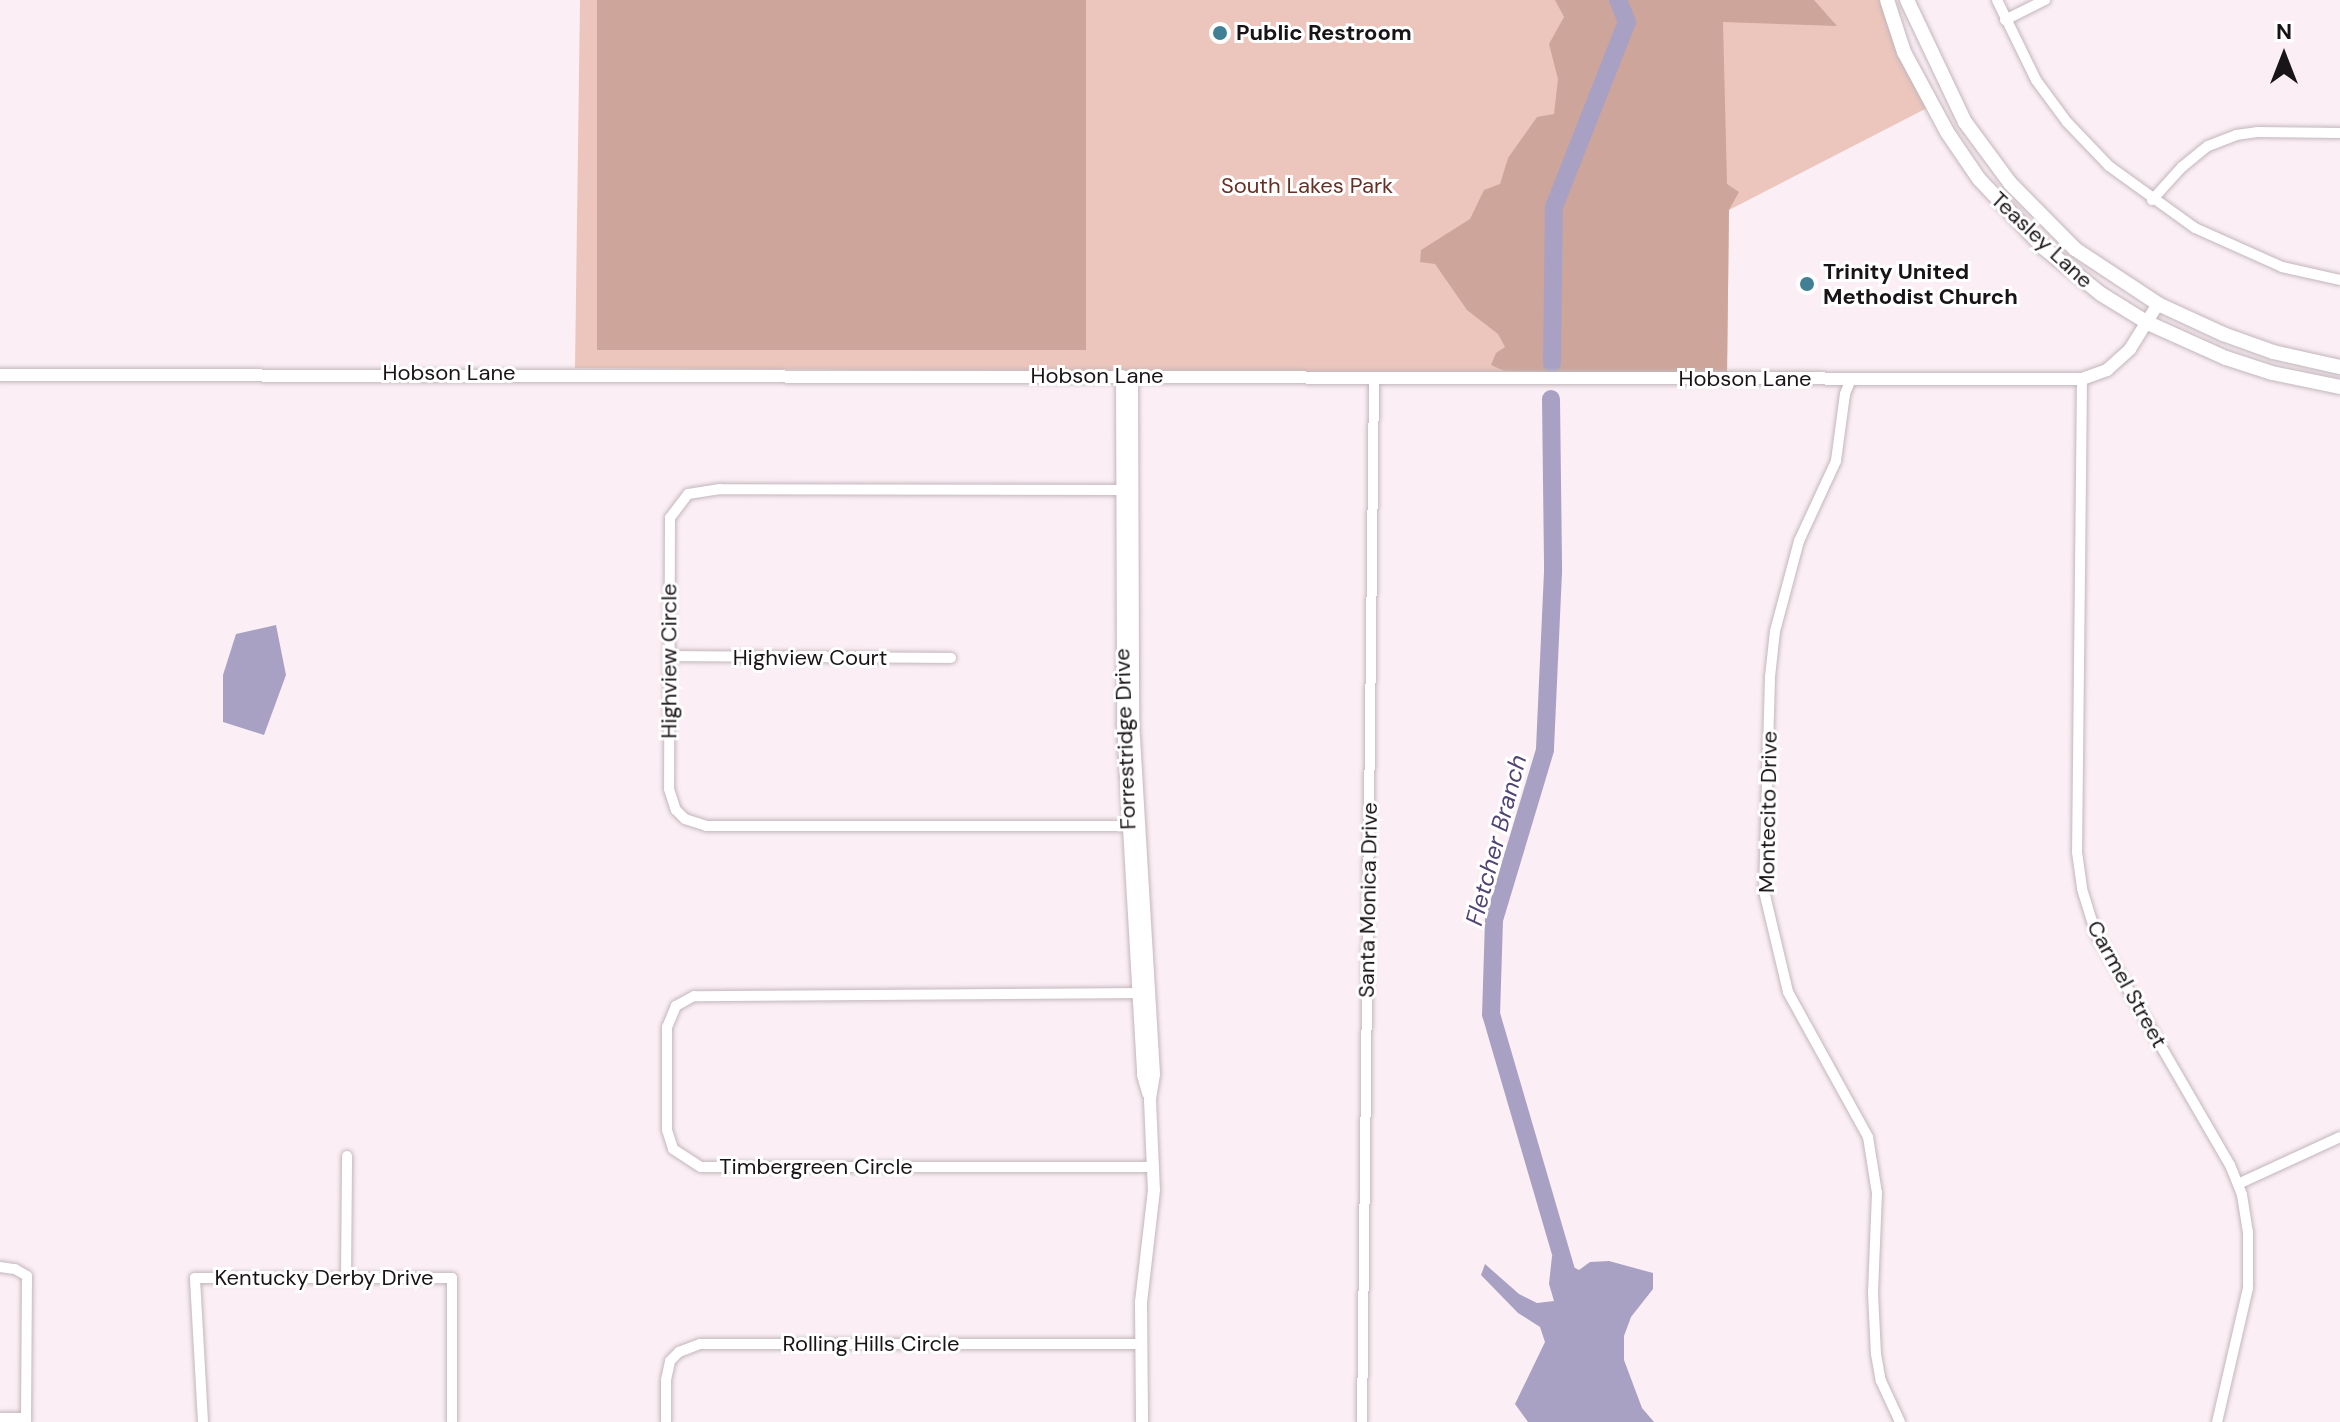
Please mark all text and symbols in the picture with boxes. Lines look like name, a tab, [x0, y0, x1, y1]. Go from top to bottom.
north arrow	[2244, 16, 2324, 96]
text: N	[2276, 17, 2292, 46]
place label: Public Restroom	[1236, 20, 1412, 46]
marker: Public Restroom	[1211, 24, 1229, 42]
park label: South Lakes Park	[1221, 173, 1393, 199]
street label: Teasley Lane	[1986, 186, 2098, 294]
place label: Trinity United Methodist Church	[1823, 258, 2018, 310]
marker: Trinity United Methodist Church	[1798, 275, 1816, 293]
street label: Hobson Lane	[382, 360, 516, 386]
street label: Hobson Lane	[1030, 363, 1164, 389]
street label: Hobson Lane	[1678, 366, 1812, 392]
street label: Highview Circle	[656, 583, 682, 739]
street label: Highview Court	[733, 645, 887, 671]
street label: Forrestridge Drive	[1109, 648, 1141, 830]
street label: Montecito Drive	[1753, 731, 1783, 893]
water label: Fletcher Branch	[1459, 751, 1533, 929]
street label: Santa Monica Drive	[1353, 802, 1383, 998]
street label: Carmel Street	[2081, 916, 2173, 1052]
street label: Timbergreen Circle	[719, 1154, 913, 1180]
street label: Kentucky Derby Drive	[214, 1265, 434, 1291]
street label: Rolling Hills Circle	[782, 1331, 960, 1357]

